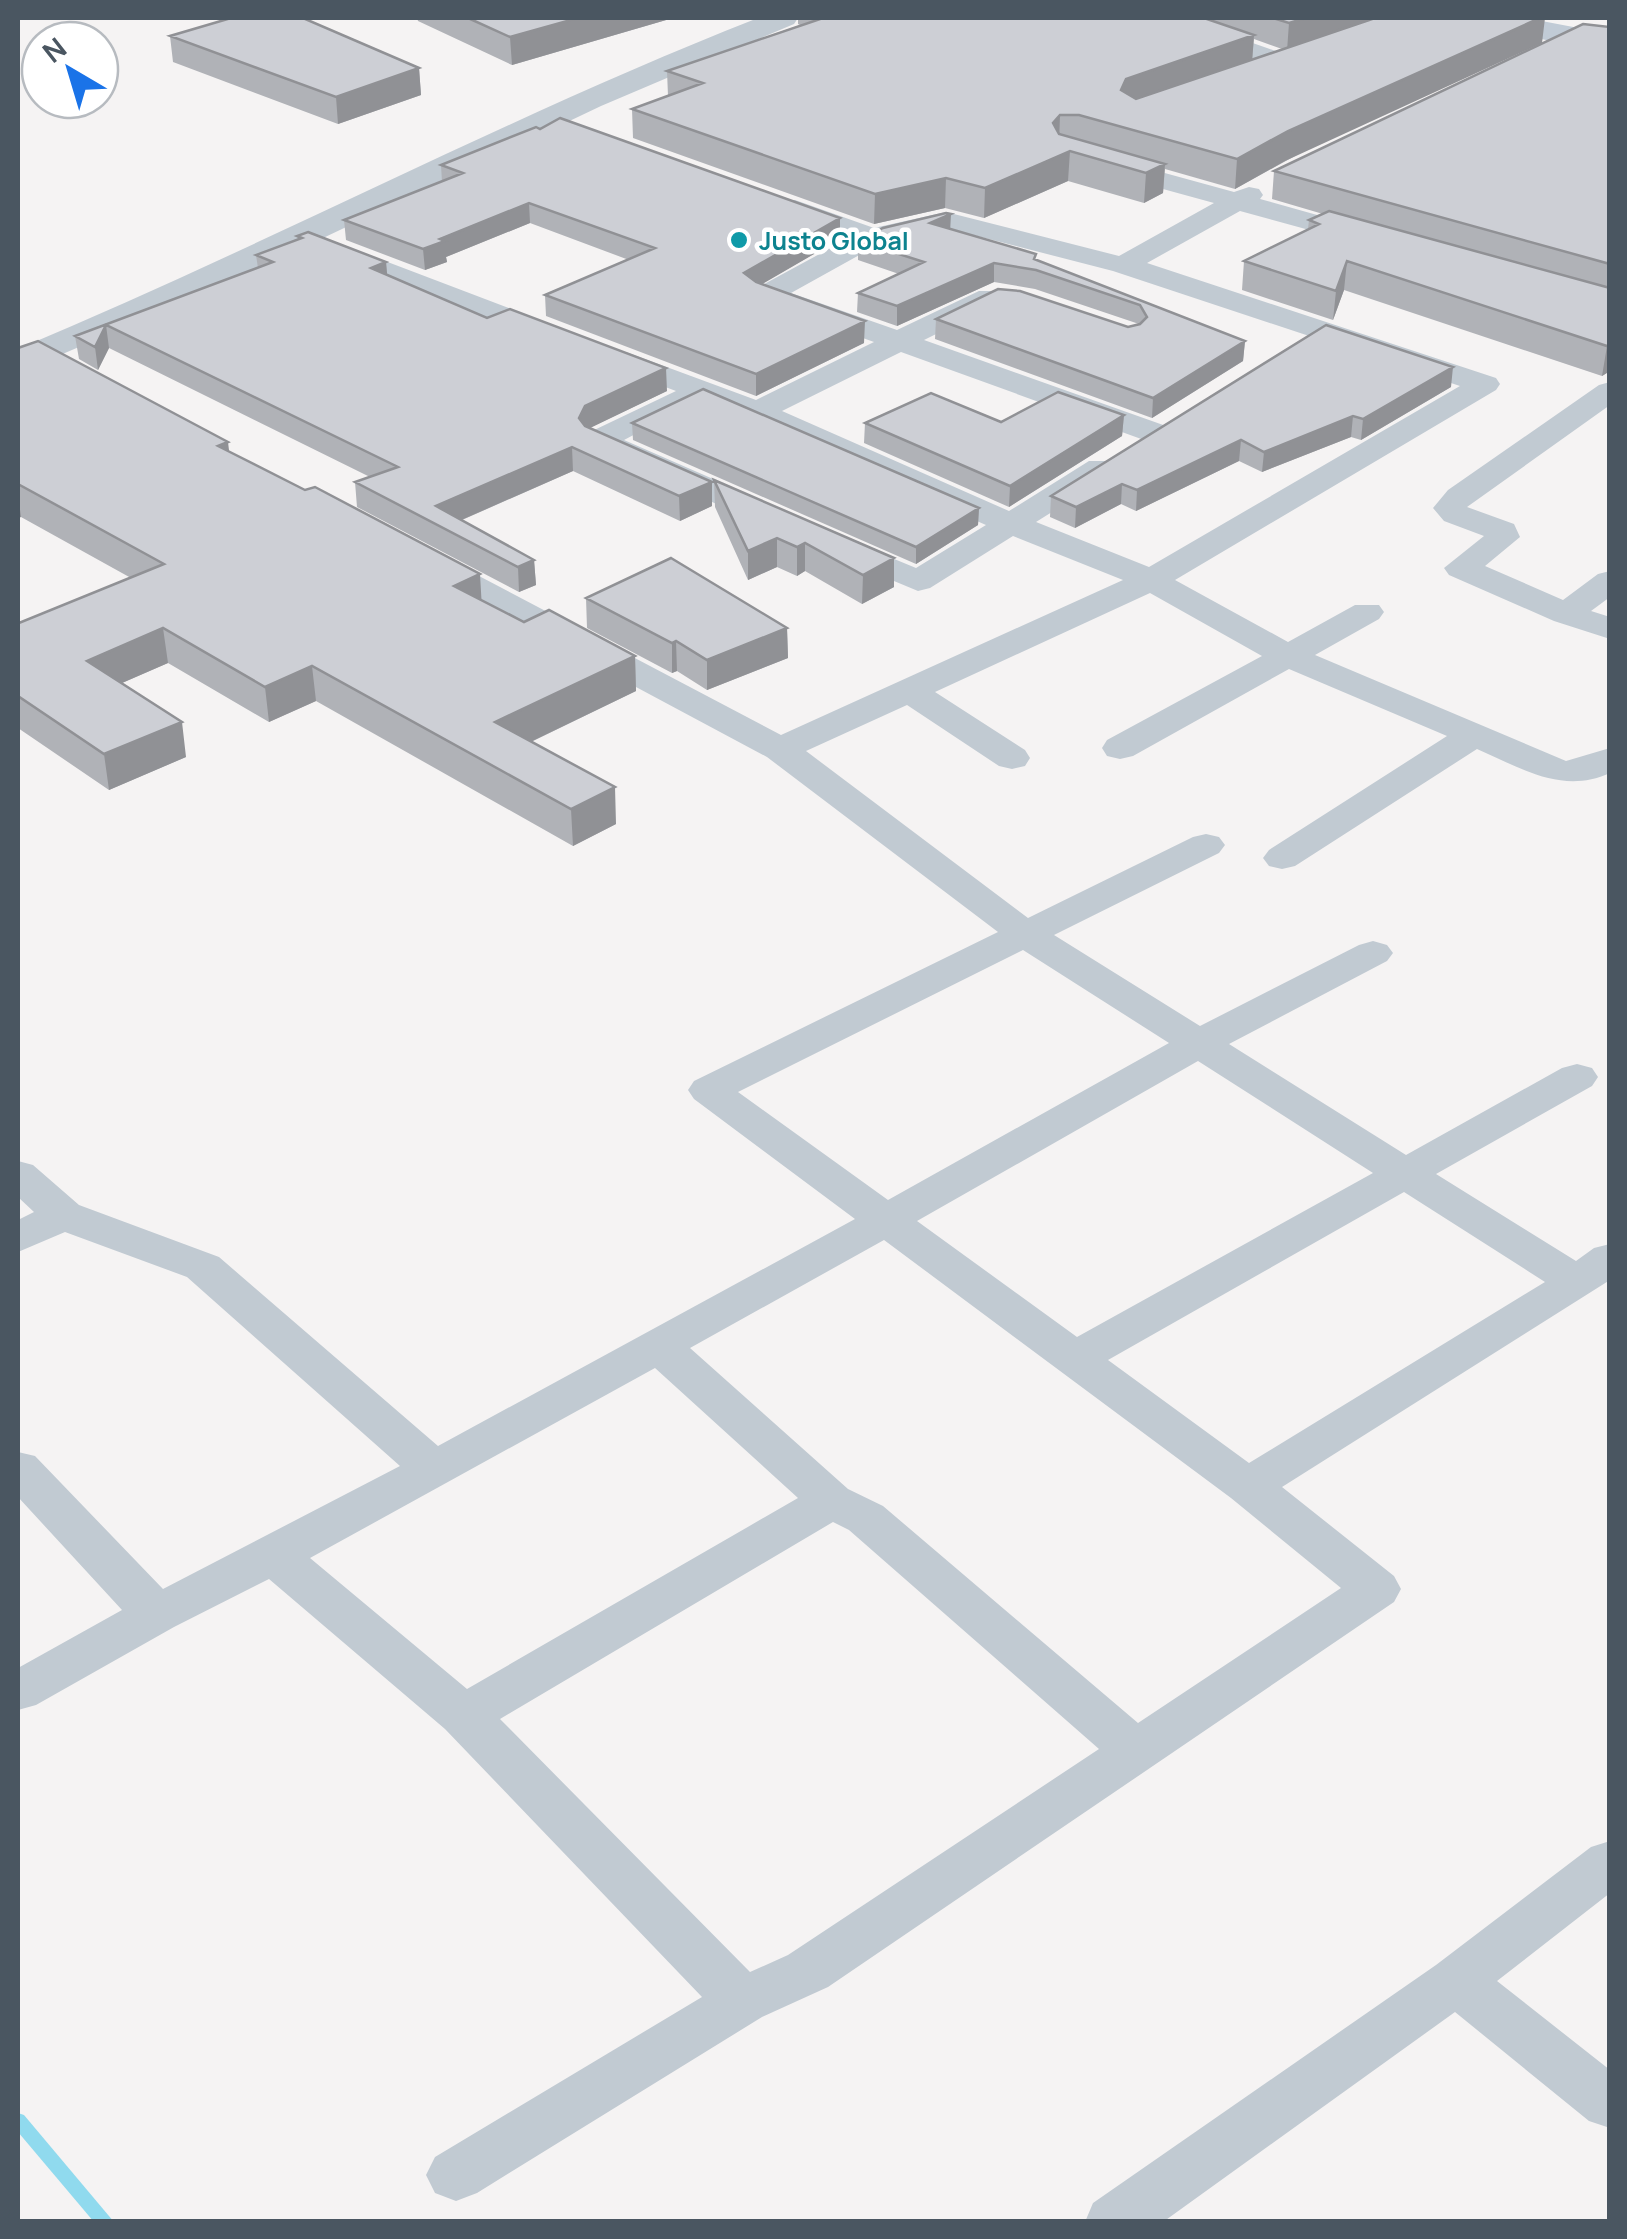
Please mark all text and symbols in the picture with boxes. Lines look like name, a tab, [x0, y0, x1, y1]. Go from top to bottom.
north arrow	[20, 20, 120, 120]
text: N	[34, 28, 74, 71]
place label: Justo Global	[759, 223, 909, 258]
marker: Justo Global	[728, 229, 750, 251]

